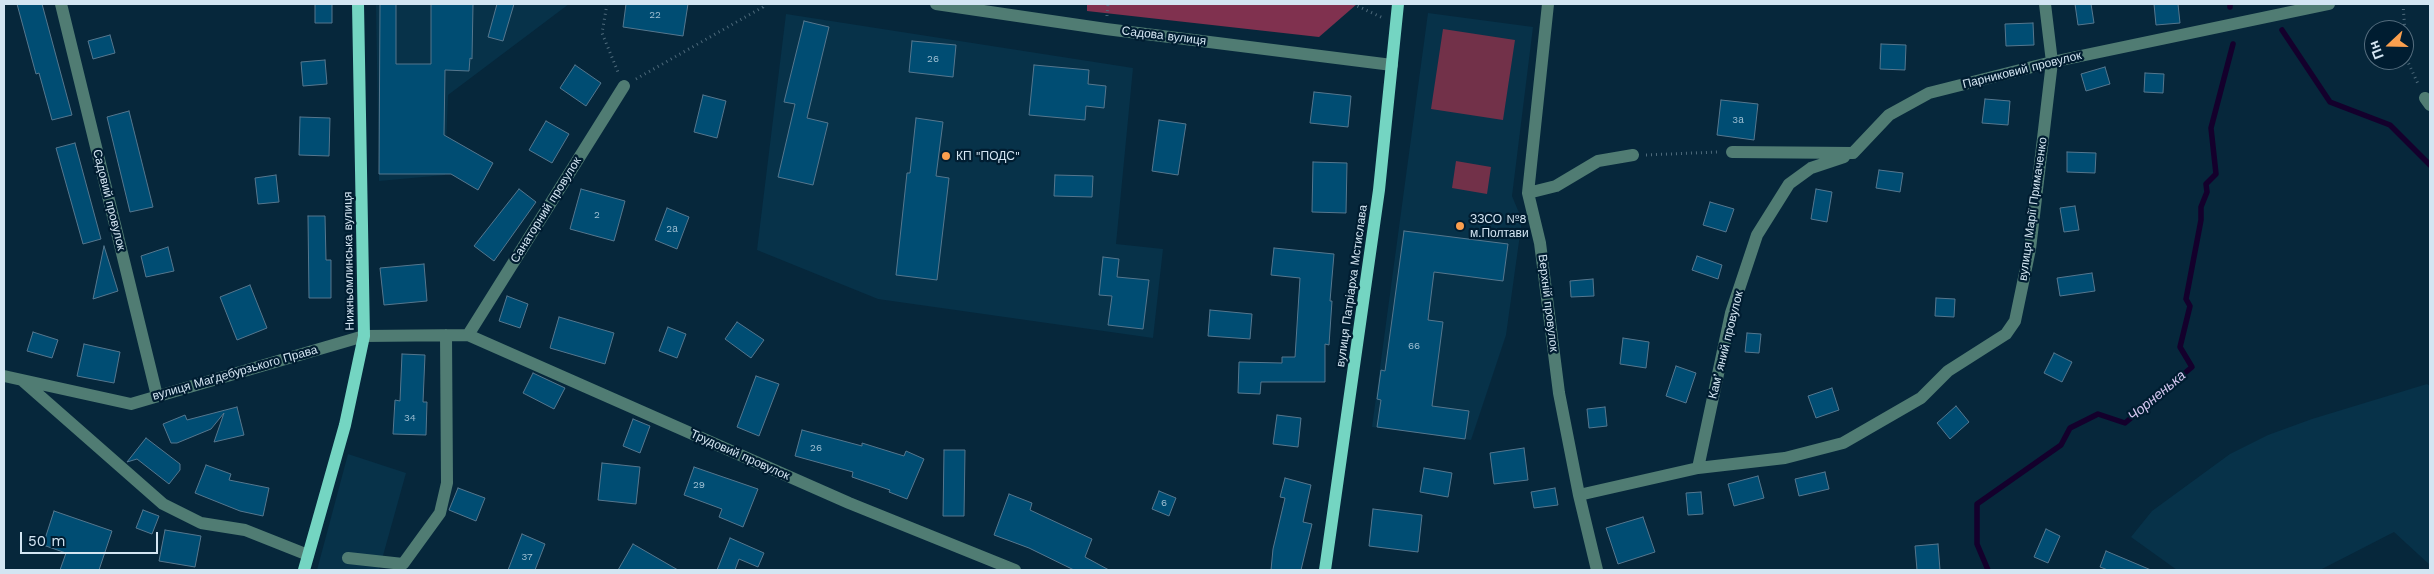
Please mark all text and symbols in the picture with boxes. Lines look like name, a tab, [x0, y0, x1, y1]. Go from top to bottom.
house number: 22	[649, 9, 661, 21]
north arrow	[2364, 20, 2414, 70]
street label: Садова вулиця	[1121, 24, 1207, 48]
text: Пн	[2365, 39, 2387, 62]
street label: Парниковий провулок	[1961, 48, 2083, 92]
house number: 26	[927, 53, 939, 65]
house number: 3а	[1732, 114, 1744, 126]
street label: вулиця Марії Примаченко	[2016, 136, 2050, 282]
street label: Садовий провулок	[89, 148, 129, 252]
place label: КП "ПОДС"	[956, 149, 1020, 163]
marker: КП "ПОДС"	[940, 150, 952, 162]
street label: Санаторний провулок	[508, 154, 584, 266]
street label: Нижньомлинська вулиця	[341, 191, 357, 331]
street label: вулиця Патріарха Мстислава	[1333, 204, 1371, 368]
house number: 2	[594, 209, 600, 221]
place label: ЗЗСО №8 м.Полтави	[1470, 212, 1529, 240]
marker: ЗЗСО №8 м.Полтави	[1454, 220, 1466, 232]
house number: 2а	[666, 223, 678, 235]
street label: Верхній провулок	[1535, 253, 1561, 353]
street label: Камʼяний провулок	[1706, 290, 1746, 400]
house number: 66	[1408, 340, 1420, 352]
street label: вулиця Маґдебурзького Права	[151, 343, 319, 403]
water label: Чорненька	[2125, 367, 2189, 425]
house number: 34	[404, 412, 416, 424]
street label: Трудовий провулок	[688, 427, 792, 483]
house number: 26	[810, 442, 822, 454]
house number: 29	[693, 479, 705, 491]
house number: 6	[1161, 497, 1167, 509]
scale bar	[22, 522, 160, 554]
text: 50 m	[28, 532, 65, 550]
house number: 37	[521, 551, 533, 563]

